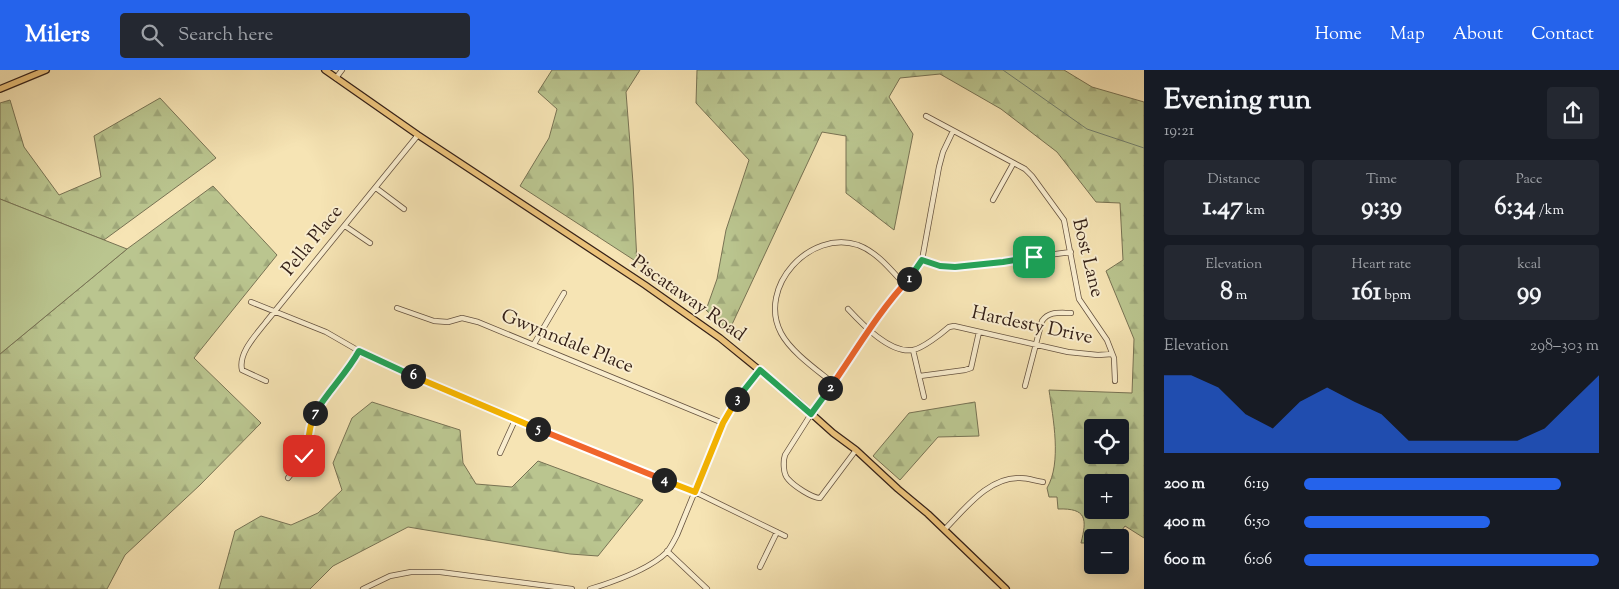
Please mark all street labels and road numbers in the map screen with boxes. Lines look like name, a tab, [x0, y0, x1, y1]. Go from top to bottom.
street label: Pella Place	[276, 200, 350, 282]
street label: Bost Lane	[1064, 216, 1110, 300]
street label: Piscataway Road	[625, 249, 751, 349]
street label: Hardesty Drive	[969, 300, 1095, 352]
street label: Gwynndale Place	[497, 303, 638, 381]

